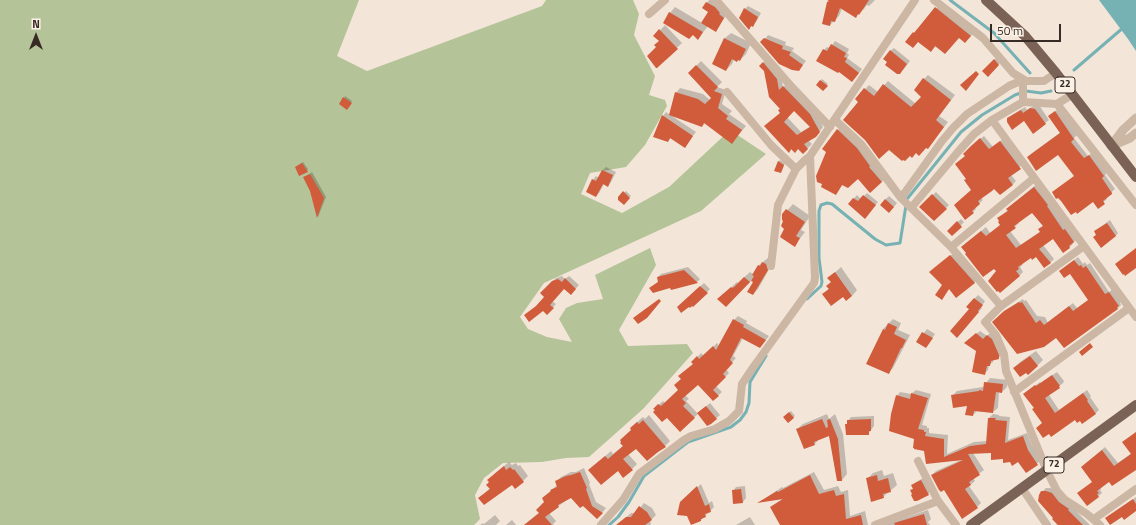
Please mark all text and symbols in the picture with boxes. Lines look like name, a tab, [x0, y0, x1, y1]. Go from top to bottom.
north arrow	[16, 16, 56, 56]
text: N	[32, 16, 40, 32]
scale bar	[992, 16, 1063, 42]
text: 50 m	[997, 21, 1023, 40]
road number: 22	[1055, 77, 1075, 93]
road number: 72	[1044, 457, 1064, 473]

